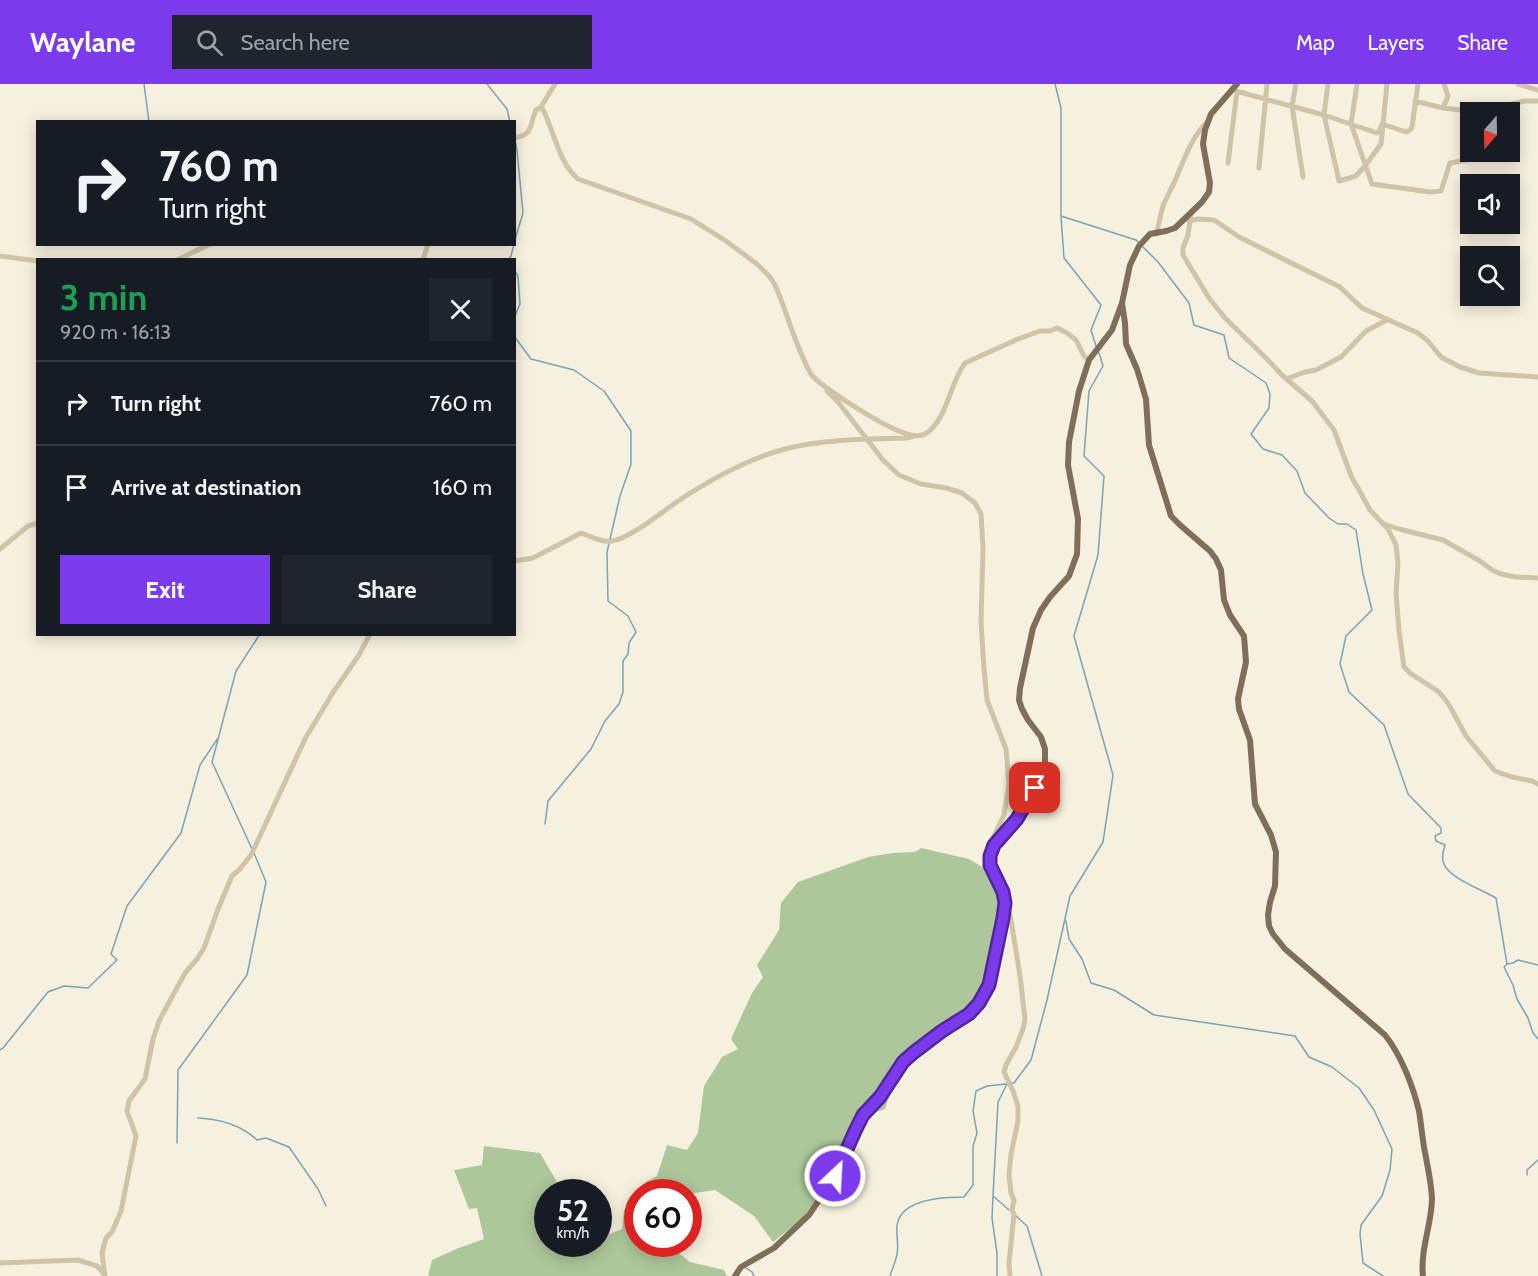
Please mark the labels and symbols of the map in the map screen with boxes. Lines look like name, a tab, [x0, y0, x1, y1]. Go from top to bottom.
north arrow	[1460, 102, 1520, 162]
pin	[1009, 762, 1060, 813]
position arrow	[803, 1144, 867, 1208]
speed limit sign: 60	[624, 1179, 702, 1257]

